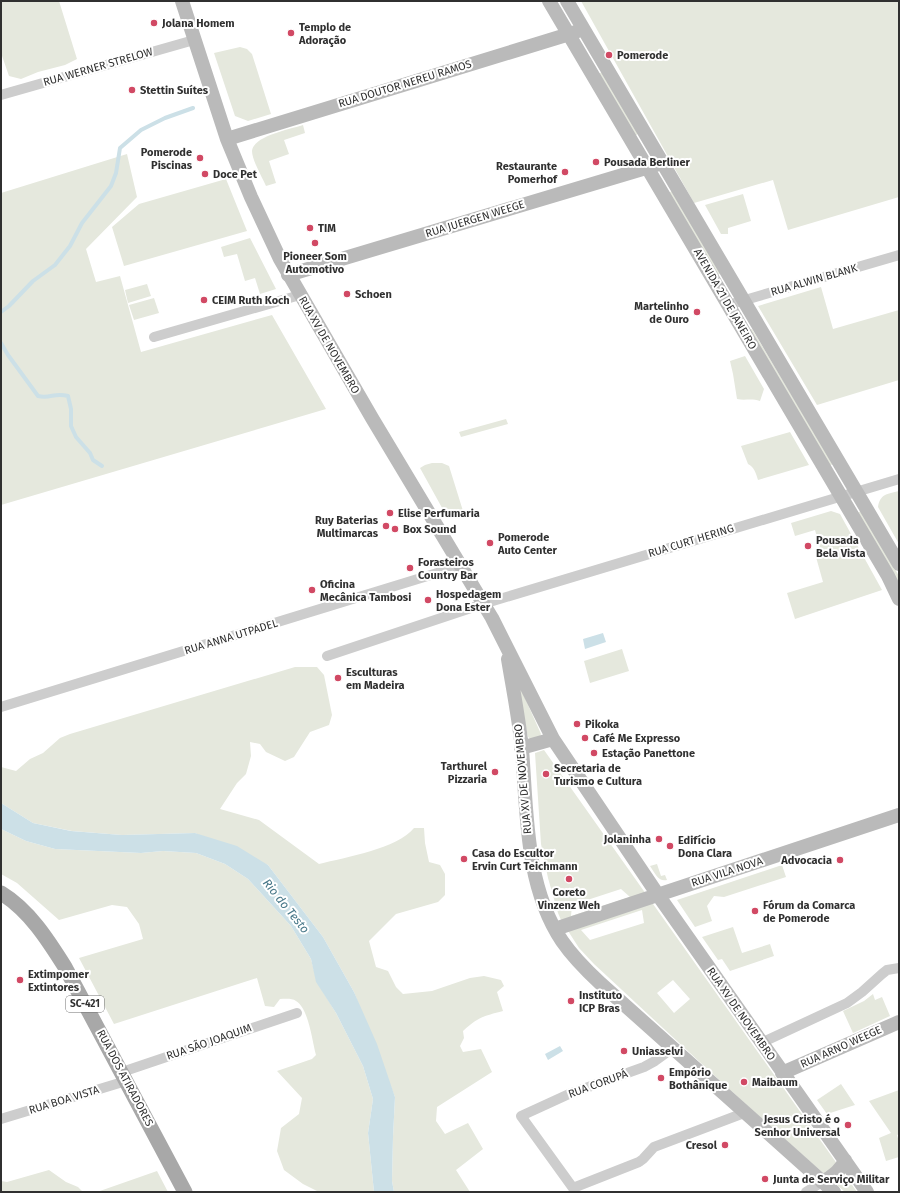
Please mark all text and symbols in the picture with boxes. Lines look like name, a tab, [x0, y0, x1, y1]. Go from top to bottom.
place label: Jolana Homem	[161, 17, 235, 30]
marker: Jolana Homem	[149, 18, 159, 28]
place label: Templo de Adoração	[298, 21, 351, 47]
marker: Templo de Adoração	[286, 28, 296, 38]
street label: RUA WERNER STRELOW	[42, 45, 154, 89]
place label: Pomerode	[617, 49, 668, 62]
marker: Pomerode	[604, 50, 614, 60]
street label: RUA DOUTOR NEREU RAMOS	[337, 58, 473, 110]
place label: Stettin Suítes	[140, 84, 209, 97]
marker: Stettin Suítes	[127, 85, 137, 95]
place label: Pomerode Piscinas	[141, 146, 193, 172]
marker: Pomerode Piscinas	[195, 153, 205, 163]
place label: Pousada Berliner	[604, 156, 691, 169]
marker: Pousada Berliner	[591, 157, 601, 167]
place label: Restaurante Pomerhof	[496, 160, 558, 186]
marker: Restaurante Pomerhof	[560, 167, 570, 177]
place label: Doce Pet	[213, 168, 258, 181]
marker: Doce Pet	[200, 169, 210, 179]
street label: RUA JUERGEN WEEGE	[424, 198, 526, 240]
place label: TIM	[318, 222, 336, 235]
marker: TIM	[305, 223, 315, 233]
marker: Pioneer Som Automotivo	[310, 238, 320, 248]
street label: AVENIDA 21 DE JANEIRO	[691, 246, 759, 352]
place label: Pioneer Som Automotivo	[283, 250, 347, 276]
street label: RUA ALWIN BLANK	[769, 261, 859, 299]
place label: Schoen	[355, 288, 392, 301]
marker: Schoen	[342, 289, 352, 299]
place label: CEIM Ruth Koch	[212, 294, 290, 307]
street label: RUA XV DE NOVEMBRO	[296, 294, 362, 396]
marker: CEIM Ruth Koch	[199, 295, 209, 305]
place label: Martelinho de Ouro	[634, 300, 690, 326]
marker: Martelinho de Ouro	[692, 307, 702, 317]
place label: Elise Perfumaria	[398, 507, 480, 520]
marker: Elise Perfumaria	[385, 508, 395, 518]
place label: Ruy Baterias Multimarcas	[315, 514, 379, 540]
marker: Ruy Baterias Multimarcas	[381, 521, 391, 531]
street label: RUA CURT HERING	[647, 522, 736, 560]
place label: Box Sound	[403, 523, 456, 536]
marker: Box Sound	[390, 524, 400, 534]
place label: Pomerode Auto Center	[497, 531, 558, 557]
place label: Pousada Bela Vista	[816, 534, 866, 560]
marker: Pomerode Auto Center	[485, 538, 495, 548]
marker: Pousada Bela Vista	[803, 541, 813, 551]
place label: Forasteiros Country Bar	[418, 556, 478, 582]
marker: Forasteiros Country Bar	[405, 563, 415, 573]
place label: Oficina Mecânica Tambosi	[320, 578, 411, 604]
marker: Oficina Mecânica Tambosi	[307, 585, 317, 595]
place label: Hospedagem Dona Ester	[436, 588, 501, 614]
marker: Hospedagem Dona Ester	[423, 595, 433, 605]
street label: RUA ANNA UTPADEL	[183, 616, 280, 657]
place label: Esculturas em Madeira	[346, 666, 404, 692]
marker: Esculturas em Madeira	[333, 673, 343, 683]
place label: Pikoka	[585, 718, 619, 731]
marker: Pikoka	[572, 719, 582, 729]
street label: RUA XV DE NOVEMBRO	[512, 723, 534, 835]
place label: Café Me Expresso	[593, 732, 681, 745]
marker: Café Me Expresso	[580, 733, 590, 743]
place label: Estação Panettone	[602, 747, 695, 760]
marker: Estação Panettone	[589, 748, 599, 758]
place label: Tarthurel Pizzaria	[441, 760, 488, 786]
place label: Secretaria de Turismo e Cultura	[554, 762, 642, 788]
marker: Tarthurel Pizzaria	[490, 767, 500, 777]
marker: Secretaria de Turismo e Cultura	[541, 769, 551, 779]
place label: Jolaninha	[603, 833, 651, 846]
marker: Jolaninha	[654, 834, 664, 844]
place label: Edifício Dona Clara	[678, 834, 732, 860]
marker: Edifício Dona Clara	[665, 841, 675, 851]
place label: Casa do Escultor Ervin Curt Teichmann	[472, 847, 578, 873]
marker: Casa do Escultor Ervin Curt Teichmann	[459, 854, 469, 864]
street label: RUA VILA NOVA	[690, 854, 765, 890]
place label: Advocacia	[780, 854, 832, 867]
marker: Advocacia	[835, 855, 845, 865]
marker: Coreto Vinzenz Weh	[564, 874, 574, 884]
water label: Rio do Testo	[260, 876, 312, 936]
place label: Coreto Vinzenz Weh	[537, 886, 600, 912]
place label: Fórum da Comarca de Pomerode	[763, 899, 855, 925]
marker: Fórum da Comarca de Pomerode	[750, 906, 760, 916]
street label: RUA XV DE NOVEMBRO	[704, 965, 778, 1063]
place label: Extimpomer Extintores	[28, 968, 89, 994]
marker: Extimpomer Extintores	[15, 975, 25, 985]
place label: Instituto ICP Bras	[579, 989, 623, 1015]
road number: SC-421	[66, 996, 104, 1012]
marker: Instituto ICP Bras	[566, 996, 576, 1006]
street label: RUA SÃO JOAQUIM	[165, 1021, 253, 1063]
street label: RUA ARNO WEEGE	[798, 1023, 884, 1071]
street label: RUA DOS ATIRADORES	[94, 1028, 156, 1128]
place label: Uniasselvi	[632, 1045, 683, 1058]
marker: Uniasselvi	[619, 1046, 629, 1056]
street label: RUA CORUPÁ	[566, 1066, 630, 1101]
place label: Empório Bothânique	[669, 1066, 727, 1092]
marker: Empório Bothânique	[656, 1073, 666, 1083]
place label: Maibaum	[752, 1076, 798, 1089]
marker: Maibaum	[739, 1077, 749, 1087]
street label: RUA BOA VISTA	[27, 1083, 101, 1117]
place label: Jesus Cristo é o Senhor Universal	[755, 1113, 841, 1139]
marker: Jesus Cristo é o Senhor Universal	[843, 1120, 853, 1130]
place label: Cresol	[686, 1139, 718, 1152]
marker: Cresol	[720, 1140, 730, 1150]
place label: Junta de Serviço Militar	[772, 1173, 890, 1186]
marker: Junta de Serviço Militar	[760, 1174, 770, 1184]

